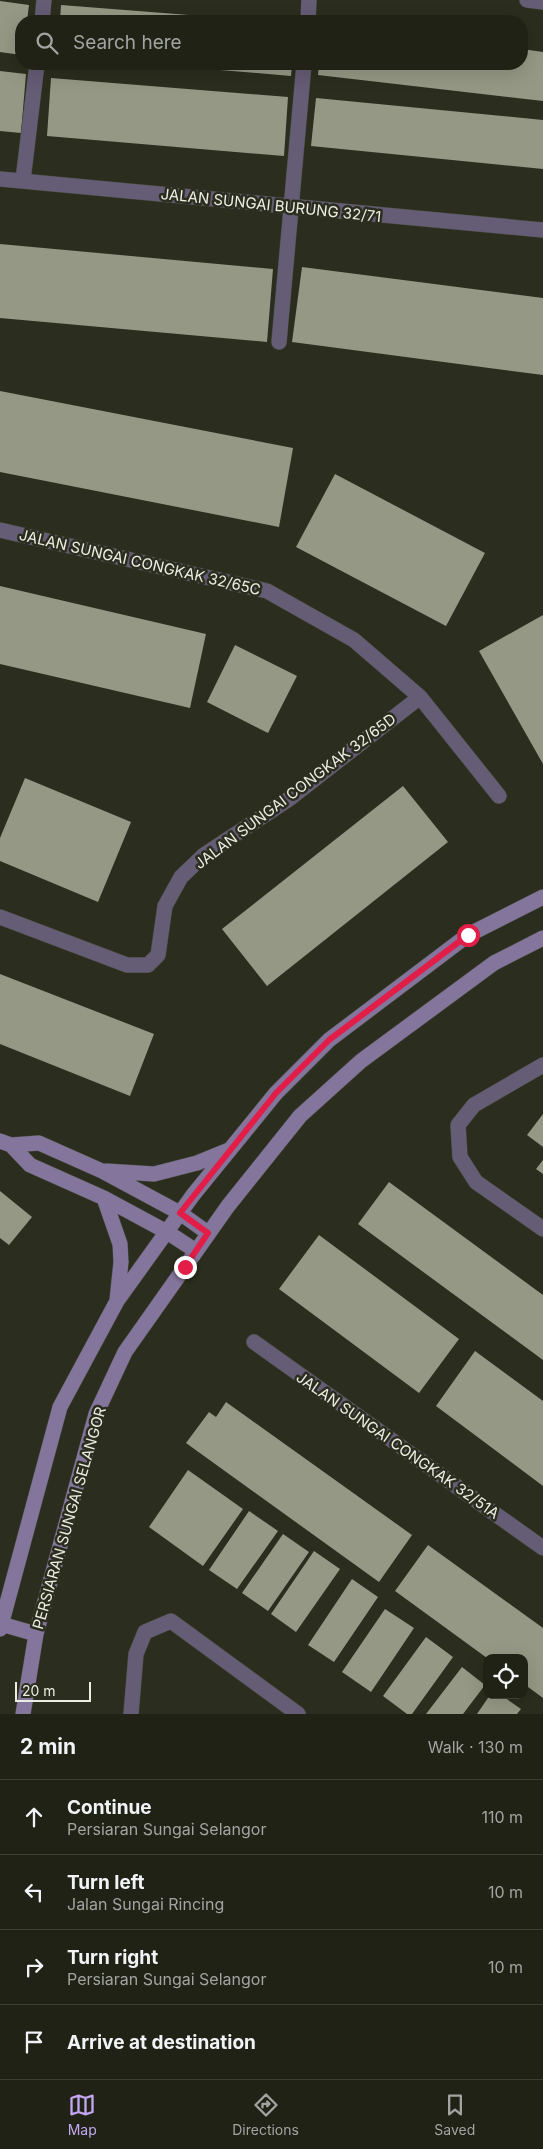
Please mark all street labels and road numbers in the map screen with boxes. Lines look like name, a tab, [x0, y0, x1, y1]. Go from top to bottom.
street label: JALAN SUNGAI BURUNG 32/71	[160, 184, 382, 226]
street label: JALAN SUNGAI CONGKAK 32/65C	[17, 525, 263, 599]
street label: JALAN SUNGAI CONGKAK 32/65D	[191, 709, 399, 873]
street label: JALAN SUNGAI CONGKAK 32/51A	[293, 1367, 503, 1523]
street label: PERSIARAN SUNGAI SELANGOR	[28, 1404, 110, 1631]

